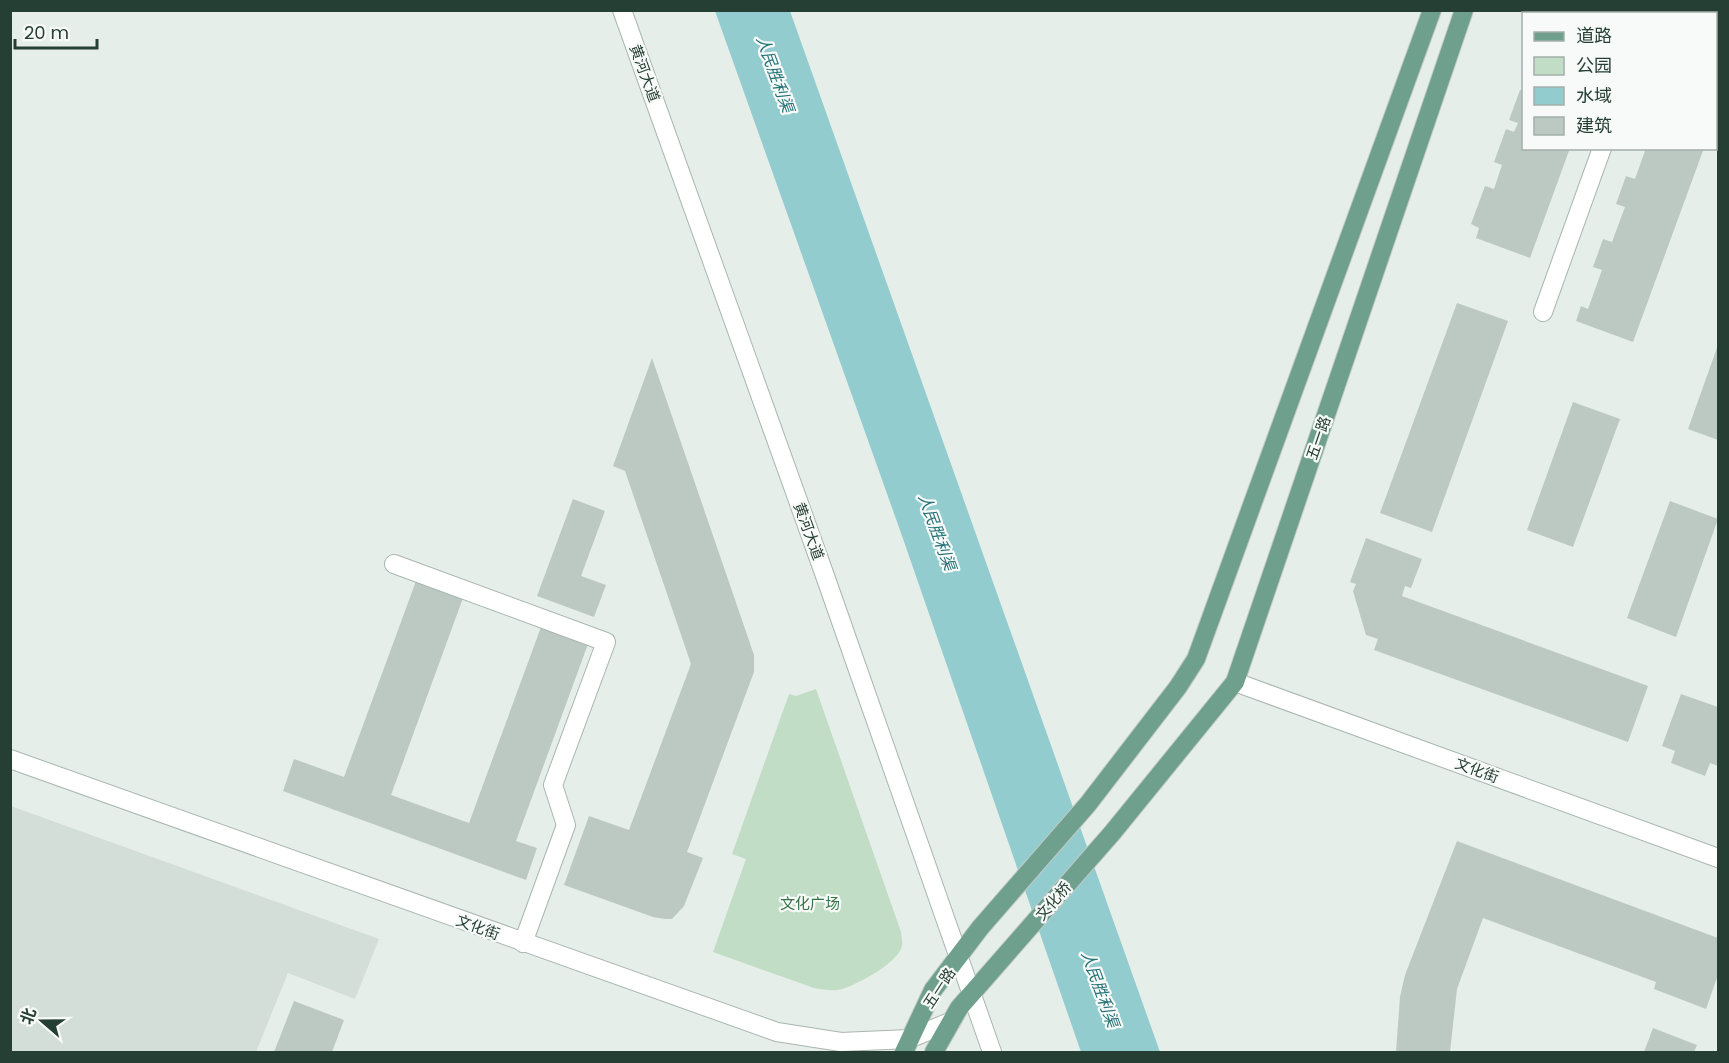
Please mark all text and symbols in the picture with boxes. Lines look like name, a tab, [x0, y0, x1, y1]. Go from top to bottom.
scale bar	[15, 12, 98, 50]
legend	[1522, 12, 1717, 150]
text: 20 m	[24, 20, 69, 45]
text: 道路	[1576, 23, 1612, 48]
water label: 人民胜利渠	[751, 32, 800, 117]
street label: 黄河大道	[625, 41, 665, 105]
text: 公园	[1576, 53, 1612, 78]
text: 水域	[1576, 83, 1612, 108]
text: 建筑	[1576, 113, 1612, 138]
street label: 五一路	[1301, 413, 1335, 463]
water label: 人民胜利渠	[913, 490, 962, 575]
street label: 黄河大道	[789, 499, 829, 563]
street label: 文化街	[1452, 752, 1502, 788]
street label: 文化桥	[1030, 877, 1076, 925]
park label: 文化广场	[780, 893, 840, 914]
street label: 文化街	[453, 909, 503, 945]
water label: 人民胜利渠	[1076, 947, 1125, 1032]
street label: 五一路	[918, 963, 960, 1013]
north arrow	[12, 991, 72, 1051]
text: 北	[15, 1005, 42, 1027]

